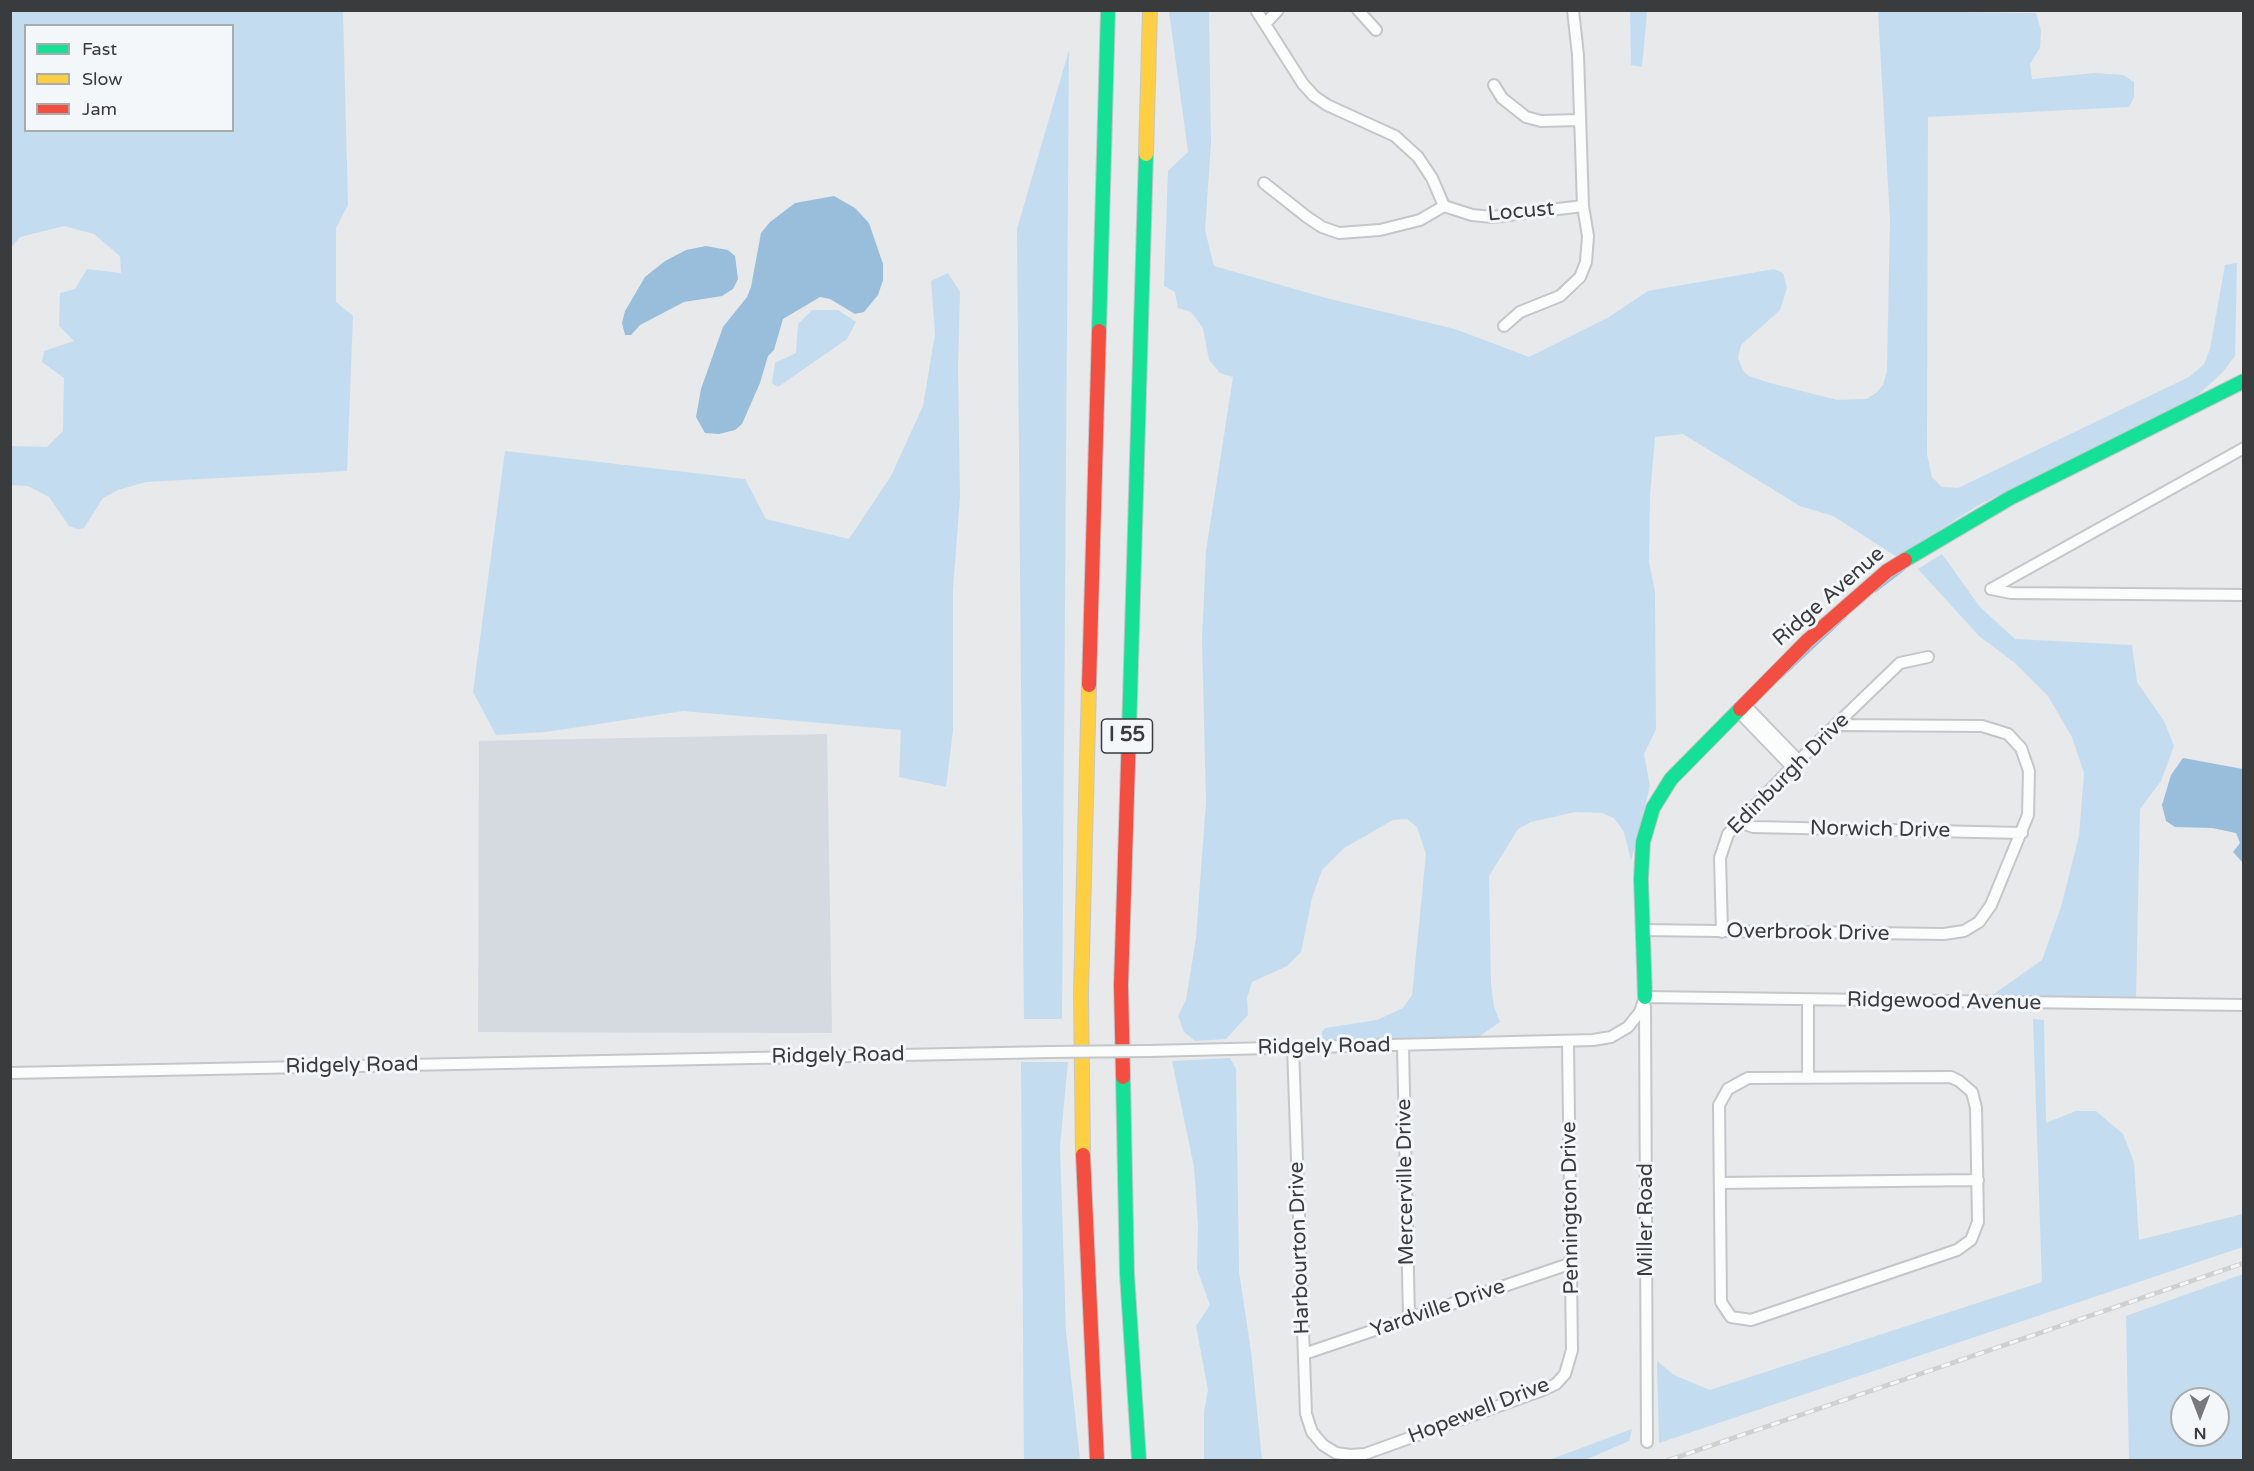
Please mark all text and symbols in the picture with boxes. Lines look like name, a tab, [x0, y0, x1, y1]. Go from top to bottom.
legend	[24, 24, 234, 132]
text: Fast	[82, 38, 117, 60]
text: Slow	[82, 68, 123, 90]
text: Jam	[82, 98, 117, 120]
street label: Locust	[1487, 197, 1555, 227]
street label: Ridge Avenue	[1768, 542, 1890, 652]
street label: Edinburgh Drive	[1723, 708, 1855, 840]
road number: I 55	[1102, 719, 1152, 753]
street label: Norwich Drive	[1810, 816, 1950, 844]
street label: Overbrook Drive	[1726, 919, 1890, 947]
street label: Ridgewood Avenue	[1847, 988, 2041, 1016]
street label: Ridgely Road	[1257, 1033, 1391, 1061]
street label: Ridgely Road	[771, 1042, 905, 1070]
street label: Ridgely Road	[285, 1052, 419, 1080]
street label: Mercerville Drive	[1392, 1099, 1420, 1265]
street label: Pennington Drive	[1557, 1121, 1585, 1295]
street label: Harbourton Drive	[1284, 1161, 1316, 1335]
street label: Miller Road	[1633, 1163, 1659, 1277]
street label: Yardville Drive	[1368, 1274, 1508, 1344]
street label: Hopewell Drive	[1405, 1372, 1553, 1450]
north arrow	[2170, 1387, 2230, 1447]
text: N	[2194, 1423, 2206, 1443]

